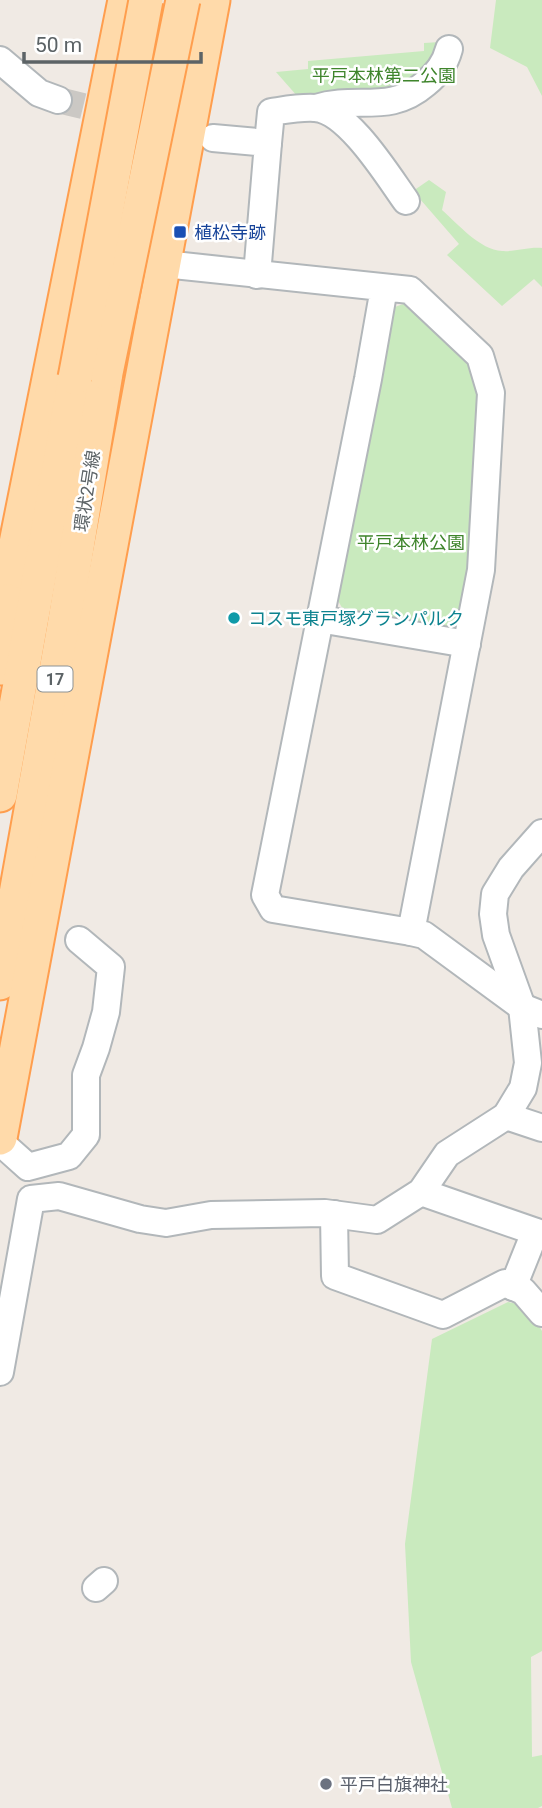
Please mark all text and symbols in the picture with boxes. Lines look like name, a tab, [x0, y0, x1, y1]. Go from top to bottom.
scale bar	[24, 21, 201, 65]
text: 50 m	[35, 33, 82, 57]
park label: 平戸本林第二公園	[312, 65, 456, 86]
place label: 植松寺跡	[194, 222, 266, 243]
marker: 植松寺跡	[172, 224, 188, 240]
street label: 環状2号線	[70, 449, 104, 533]
park label: 平戸本林公園	[357, 532, 465, 553]
place label: コスモ東戸塚グランパルク	[248, 608, 464, 629]
marker: コスモ東戸塚グランパルク	[226, 610, 242, 626]
road number: 17	[38, 666, 72, 692]
place label: 平戸白旗神社	[340, 1774, 448, 1795]
marker: 平戸白旗神社	[318, 1776, 334, 1792]

